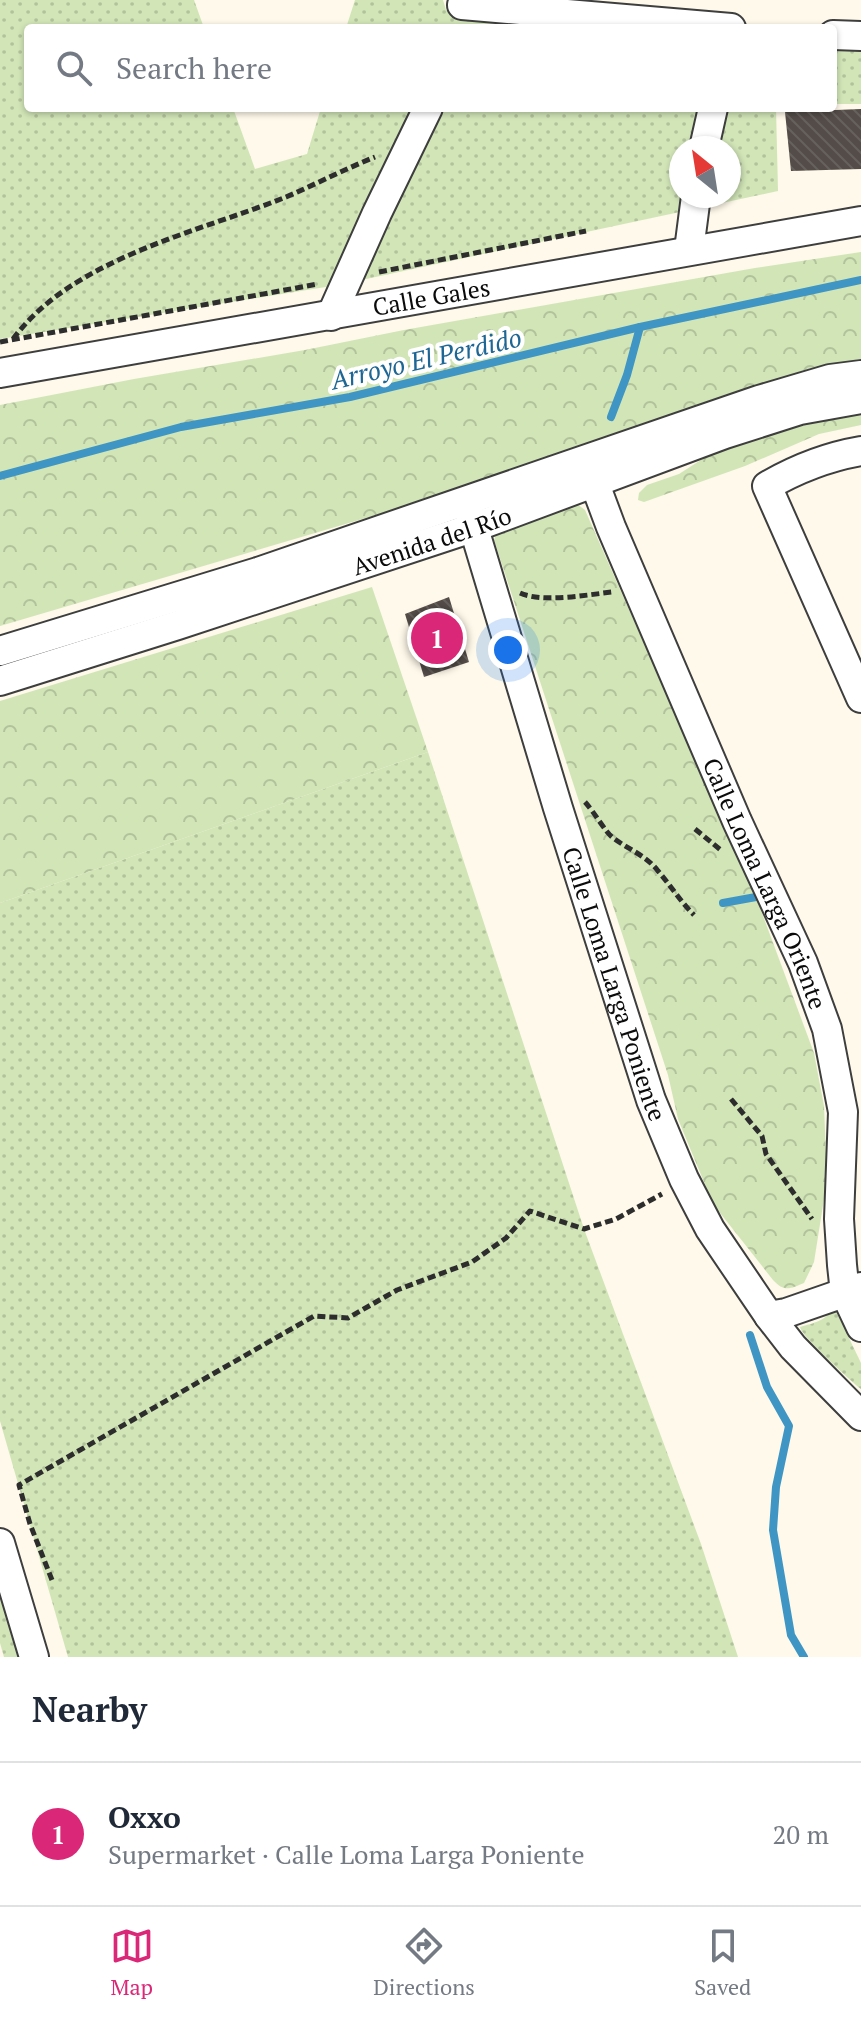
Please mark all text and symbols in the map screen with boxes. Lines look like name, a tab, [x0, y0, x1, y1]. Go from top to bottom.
search box	[24, 24, 837, 112]
icon: search	[52, 46, 96, 90]
text: Search here	[116, 48, 272, 88]
north arrow	[669, 136, 741, 208]
street label: Calle Gales	[370, 271, 492, 323]
water label: Arroyo El Perdido	[325, 320, 525, 397]
street label: Avenida del Río	[348, 499, 516, 582]
pin: 1	[411, 608, 463, 668]
your location	[488, 630, 528, 670]
street label: Calle Loma Larga Oriente	[696, 753, 834, 1014]
street label: Calle Loma Larga Poniente	[555, 843, 674, 1126]
text: Nearby	[32, 1687, 147, 1732]
text: Oxxo	[108, 1797, 181, 1837]
text: 1	[51, 1817, 65, 1851]
text: 20 m	[773, 1817, 829, 1851]
text: Supermarket · Calle Loma Larga Poniente	[108, 1837, 584, 1871]
tab: Map	[110, 1924, 154, 2001]
tab: Directions	[373, 1924, 475, 2001]
tab: Saved	[694, 1924, 751, 2001]

